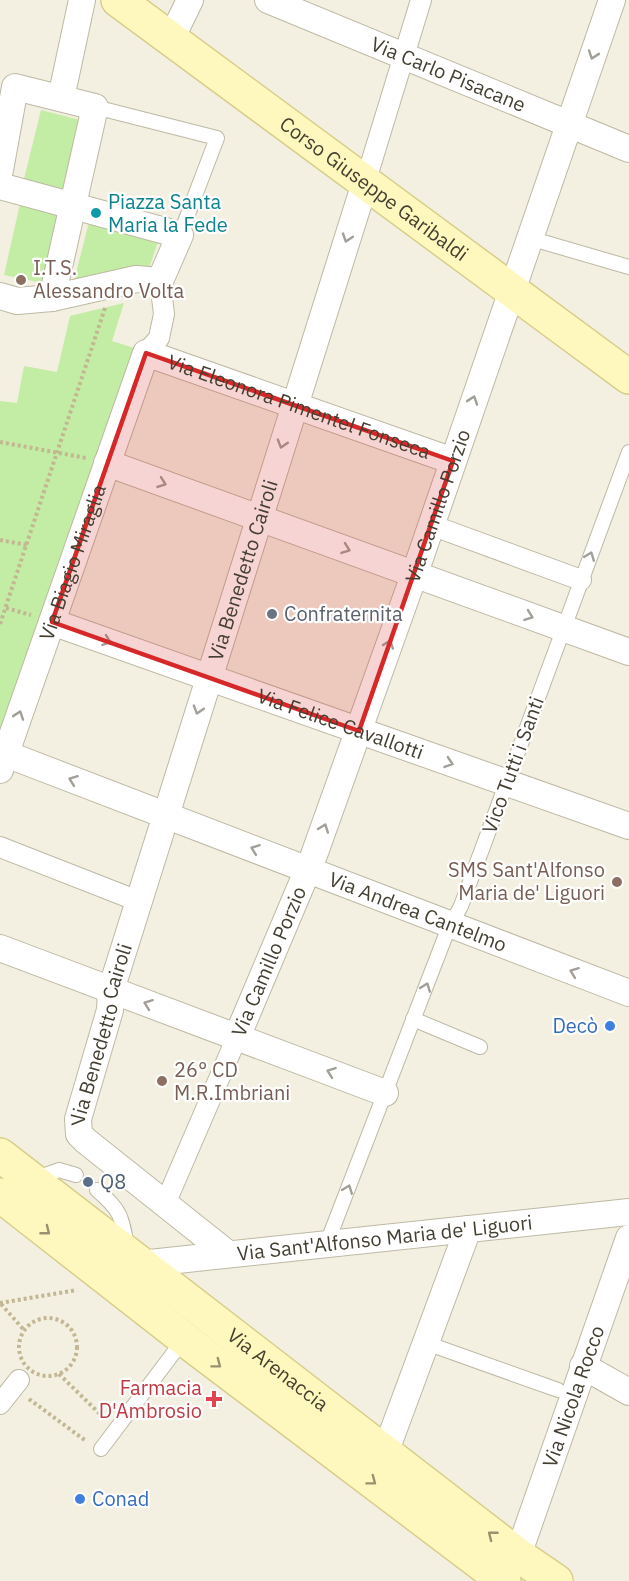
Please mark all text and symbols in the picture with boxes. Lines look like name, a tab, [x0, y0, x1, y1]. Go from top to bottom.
street label: Via Carlo Pisacane	[367, 30, 530, 118]
one-way arrow	[587, 49, 600, 60]
street label: Corso Giuseppe Garibaldi	[274, 110, 474, 267]
place label: Piazza Santa Maria la Fede	[108, 188, 228, 238]
marker: Piazza Santa Maria la Fede	[89, 206, 103, 220]
one-way arrow	[342, 232, 355, 243]
place label: I.T.S. Alessandro Volta	[33, 254, 185, 304]
marker: I.T.S. Alessandro Volta	[14, 273, 28, 287]
street label: Via Eleonora Pimentel Fonseca	[164, 348, 435, 465]
one-way arrow	[466, 395, 479, 406]
street label: Via Camillo Porzio	[398, 425, 476, 586]
one-way arrow	[277, 438, 289, 449]
one-way arrow	[156, 476, 167, 488]
street label: Via Benedetto Cairoli	[201, 476, 284, 664]
street label: Via Biagio Miraglia	[32, 480, 112, 644]
one-way arrow	[340, 542, 351, 555]
one-way arrow	[583, 551, 595, 562]
place label: Confraternita	[284, 600, 403, 627]
marker: Confraternita	[265, 607, 279, 621]
one-way arrow	[523, 608, 534, 621]
one-way arrow	[101, 634, 112, 647]
one-way arrow	[382, 639, 395, 650]
street label: Via Felice Cavallotti	[254, 682, 427, 765]
street label: Vico Tutti i Santi	[475, 693, 550, 837]
one-way arrow	[193, 704, 206, 715]
one-way arrow	[12, 710, 25, 721]
one-way arrow	[443, 755, 454, 768]
one-way arrow	[68, 774, 79, 787]
one-way arrow	[317, 823, 330, 834]
one-way arrow	[250, 844, 261, 857]
place label: SMS Sant'Alfonso Maria de' Liguori	[448, 856, 605, 906]
street label: Via Andrea Cantelmo	[325, 865, 511, 958]
marker: SMS Sant'Alfonso Maria de' Liguori	[610, 875, 624, 889]
street label: Via Camillo Porzio	[225, 882, 312, 1041]
street label: Via Benedetto Cairoli	[64, 940, 138, 1127]
one-way arrow	[570, 967, 580, 980]
one-way arrow	[418, 982, 431, 993]
one-way arrow	[143, 998, 154, 1011]
place label: Decò	[552, 1012, 598, 1039]
marker: Decò	[603, 1019, 617, 1033]
place label: 26° CD M.R.Imbriani	[174, 1056, 290, 1106]
one-way arrow	[326, 1067, 337, 1079]
marker: 26° CD M.R.Imbriani	[155, 1074, 169, 1088]
place label: Q8	[100, 1168, 126, 1195]
marker: Q8	[81, 1175, 95, 1189]
one-way arrow	[341, 1184, 354, 1195]
street label: Via Sant'Alfonso Maria de' Liguori	[235, 1208, 534, 1267]
one-way arrow	[39, 1224, 50, 1235]
street label: Via Arenaccia	[222, 1321, 335, 1417]
street label: Via Nicola Rocco	[536, 1322, 610, 1471]
one-way arrow	[210, 1356, 221, 1367]
place label: Farmacia D'Ambrosio	[99, 1374, 202, 1424]
marker: Farmacia D'Ambrosio	[207, 1392, 221, 1406]
one-way arrow	[365, 1474, 376, 1485]
place label: Conad	[92, 1485, 149, 1512]
marker: Conad	[73, 1492, 87, 1506]
one-way arrow	[487, 1531, 498, 1542]

